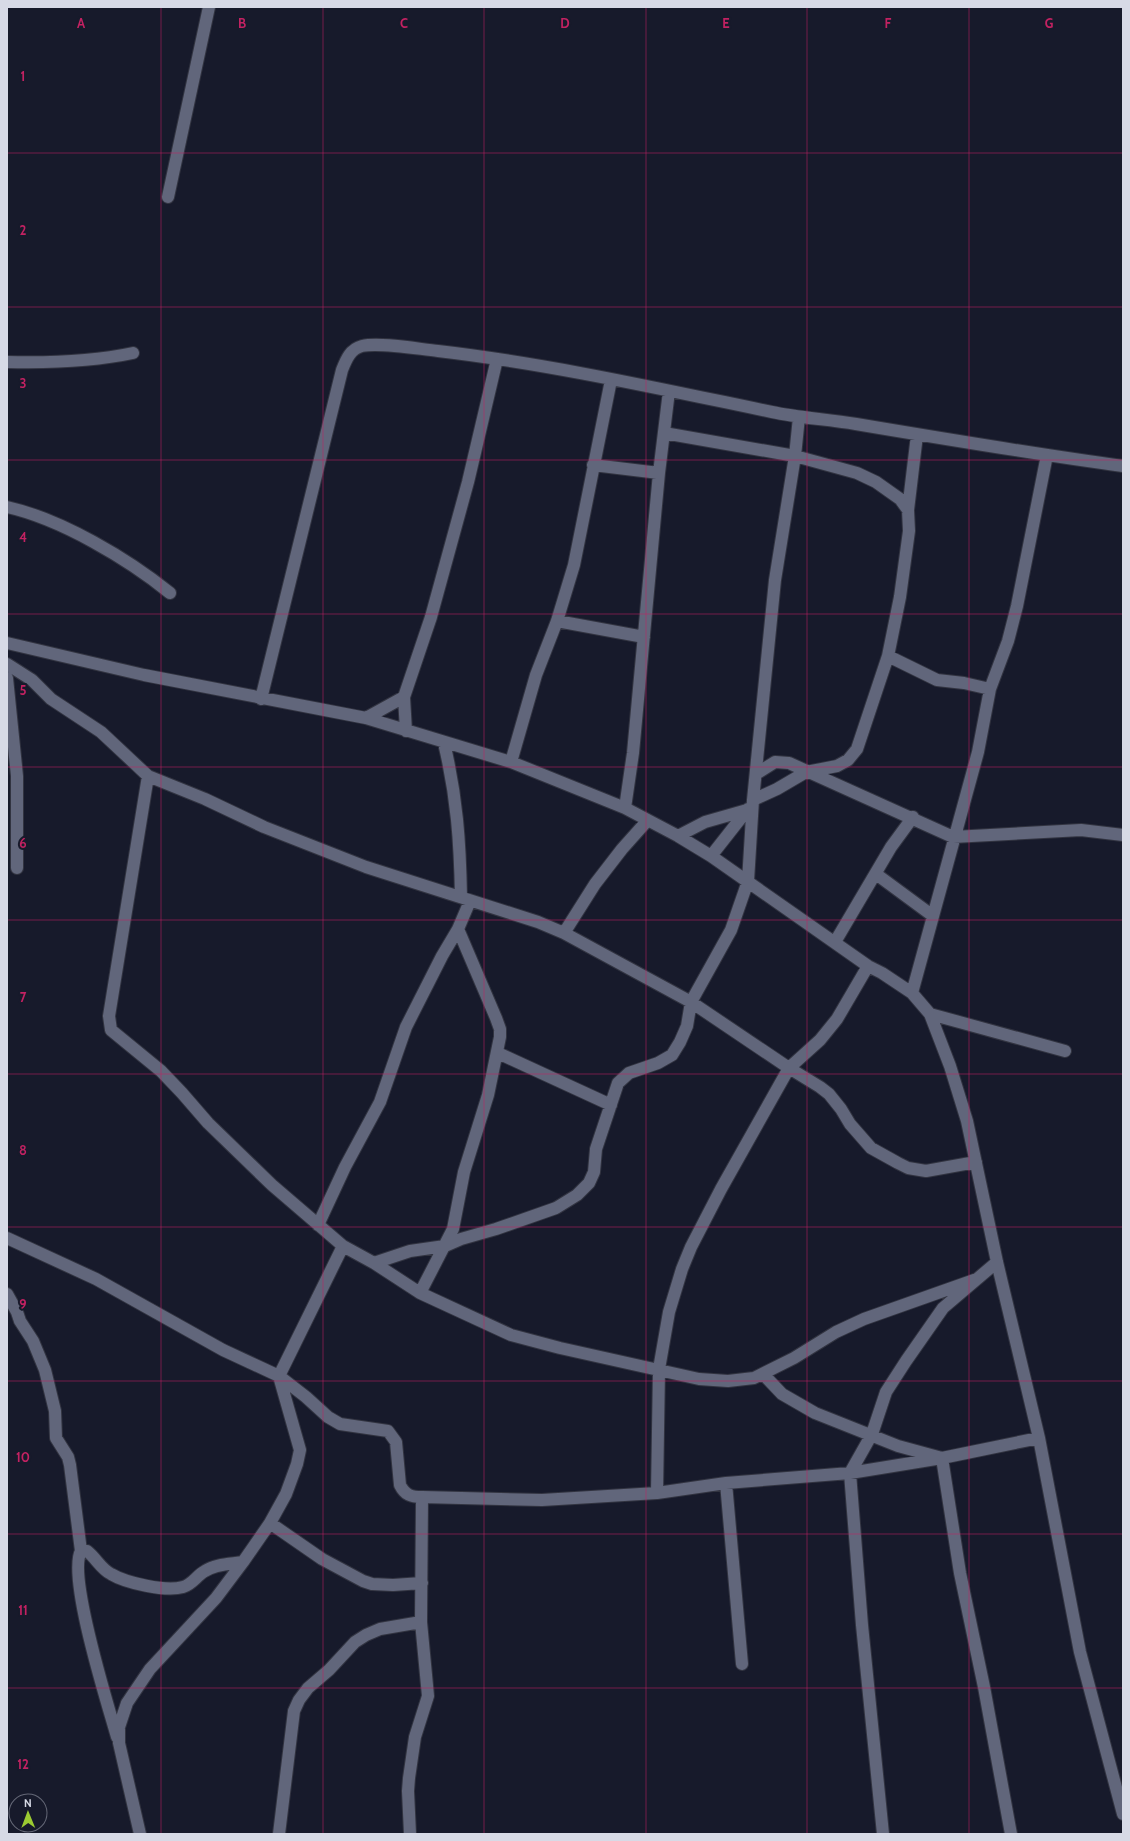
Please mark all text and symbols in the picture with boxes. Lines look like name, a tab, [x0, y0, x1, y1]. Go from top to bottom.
text: A	[77, 15, 86, 31]
text: B	[238, 15, 246, 31]
text: C	[400, 15, 408, 31]
text: D	[560, 15, 570, 31]
text: E	[722, 15, 730, 31]
text: F	[885, 15, 892, 31]
text: G	[1045, 15, 1054, 31]
text: 1	[21, 68, 25, 84]
text: 2	[20, 222, 27, 238]
text: 3	[19, 375, 27, 391]
text: 4	[19, 529, 27, 545]
text: 5	[20, 682, 27, 698]
text: 6	[19, 835, 27, 851]
text: 7	[20, 989, 27, 1005]
text: 8	[19, 1142, 27, 1158]
text: 9	[19, 1296, 27, 1312]
text: 10	[16, 1449, 30, 1465]
text: 11	[18, 1602, 28, 1618]
text: 12	[17, 1756, 29, 1772]
north arrow	[8, 1793, 48, 1833]
text: N	[24, 1796, 32, 1810]

